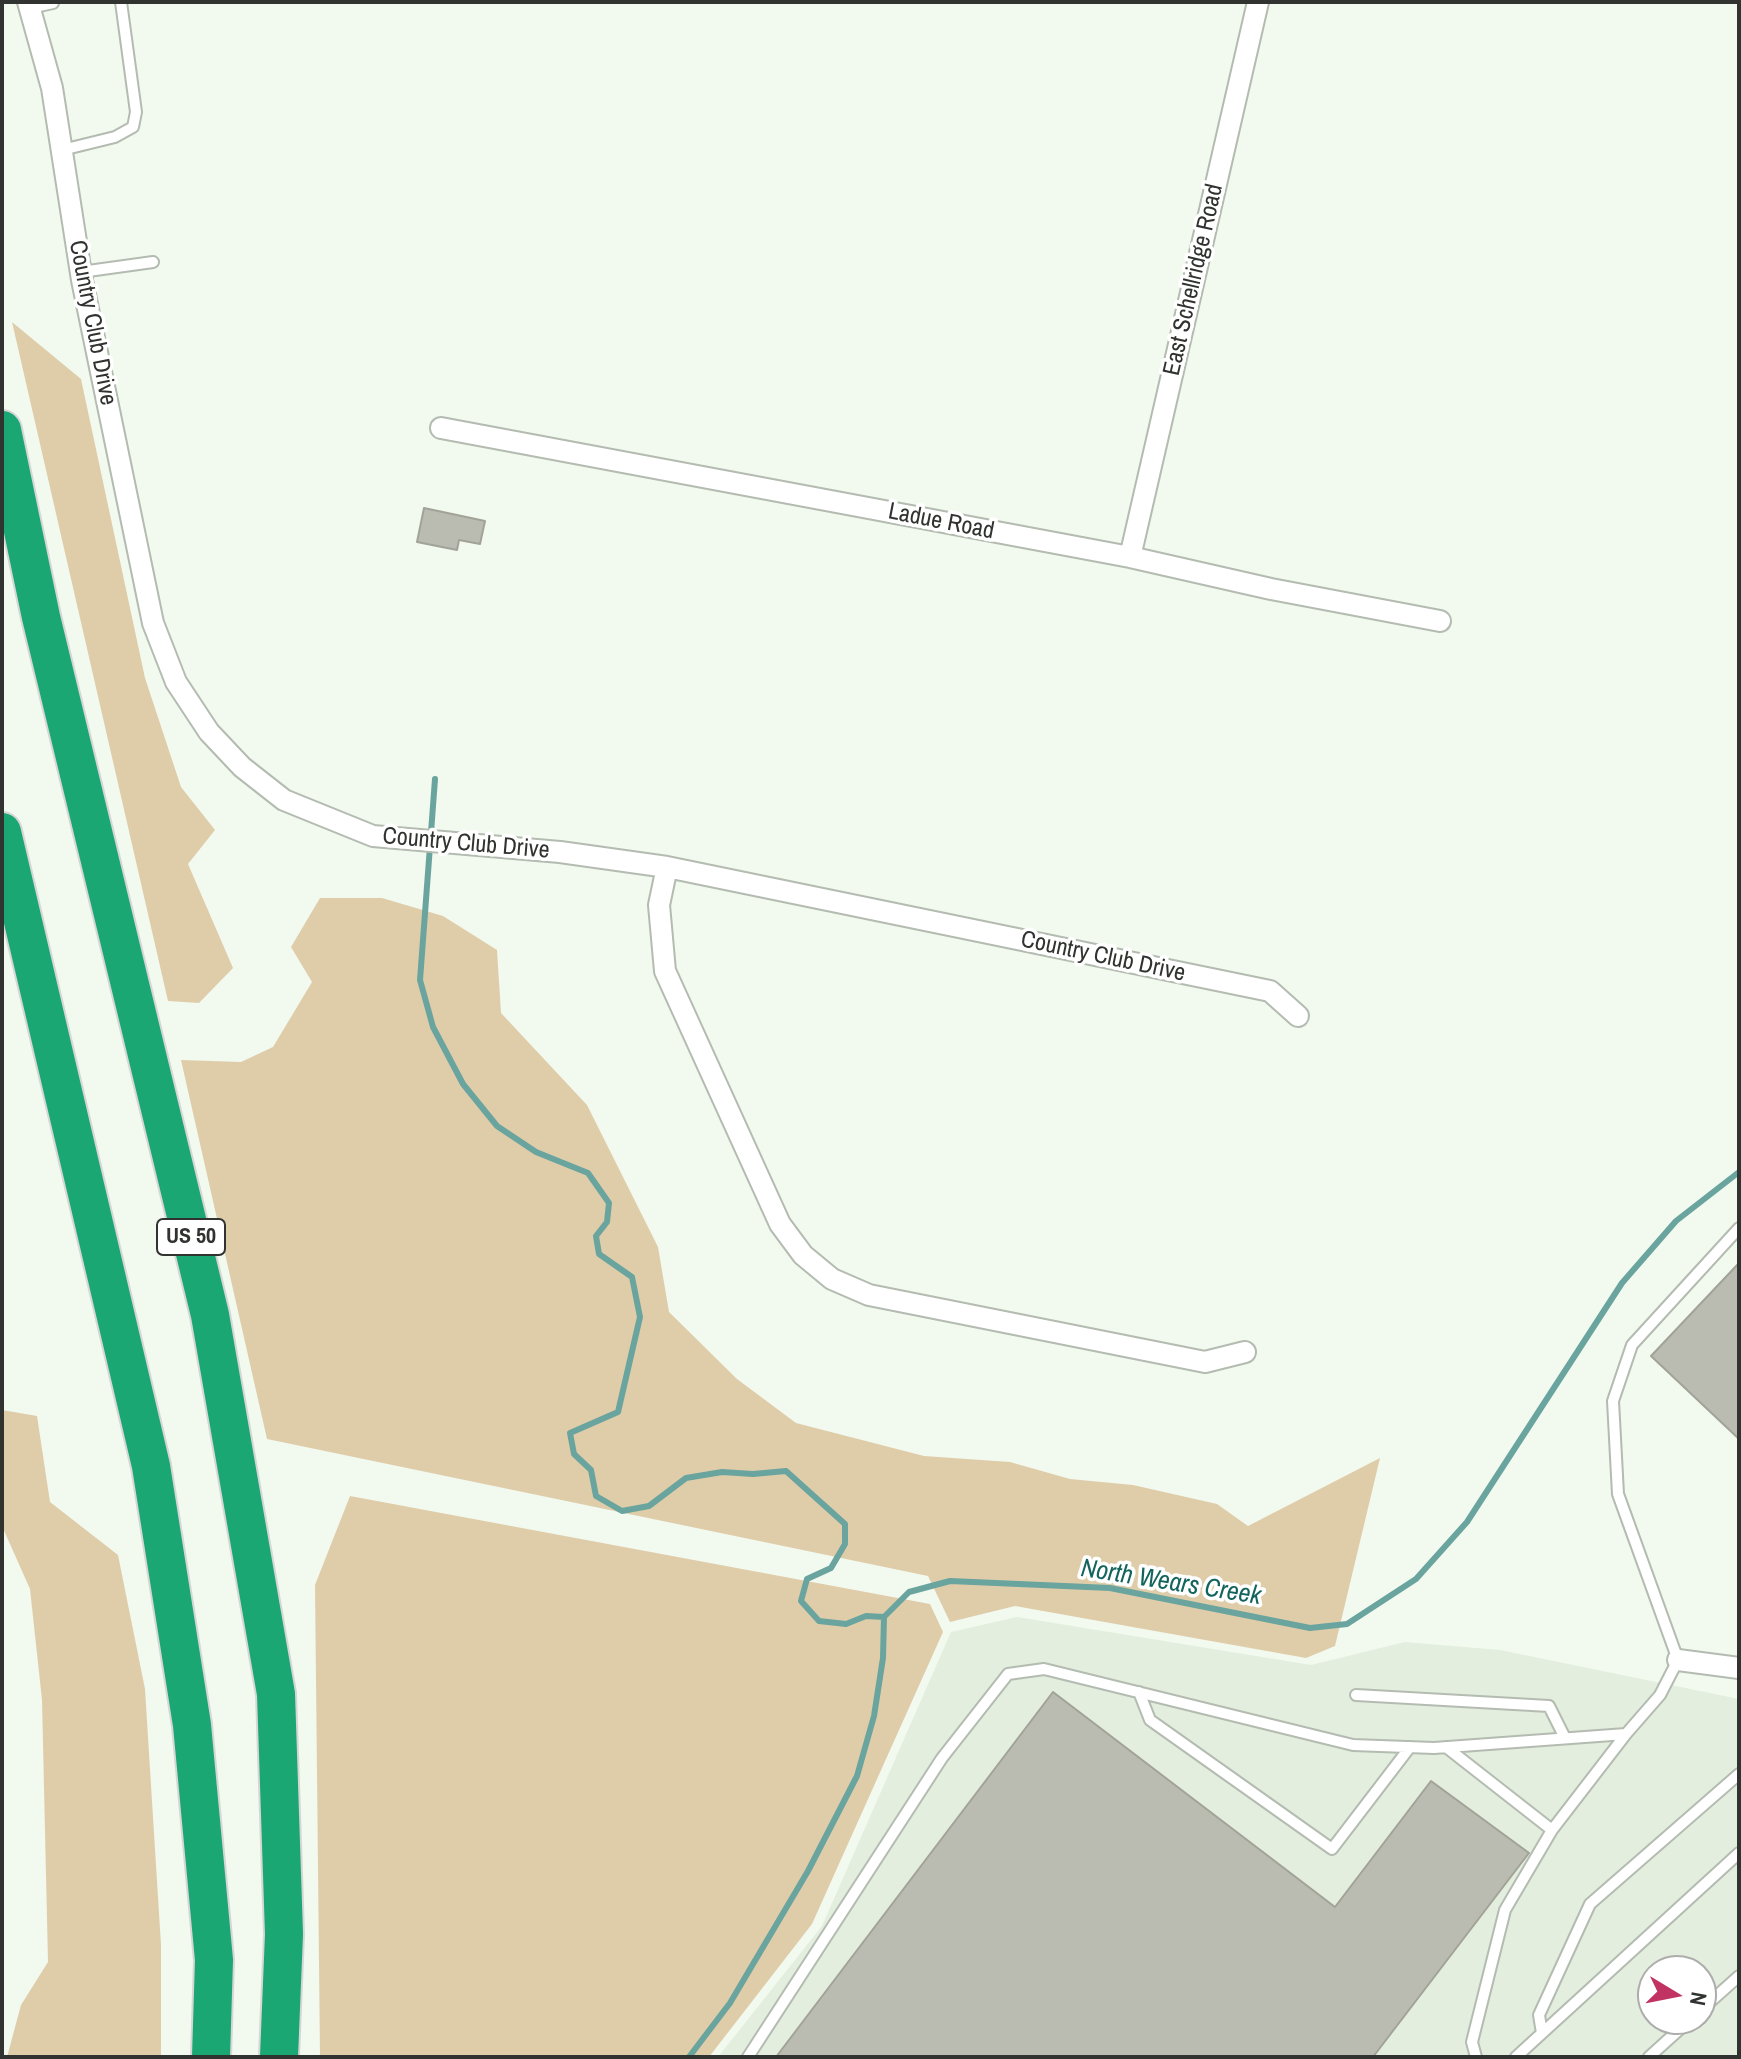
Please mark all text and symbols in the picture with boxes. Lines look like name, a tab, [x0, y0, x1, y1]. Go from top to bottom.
street label: East Schellridge Road	[1158, 181, 1230, 379]
street label: Country Club Drive	[62, 238, 122, 408]
street label: Ladue Road	[886, 498, 996, 546]
street label: Country Club Drive	[381, 822, 551, 866]
street label: Country Club Drive	[1018, 926, 1188, 988]
road number: US 50	[157, 1219, 225, 1255]
water label: North Wears Creek	[1079, 1553, 1263, 1613]
north arrow	[1637, 1955, 1717, 2035]
text: N	[1683, 1990, 1715, 2008]

